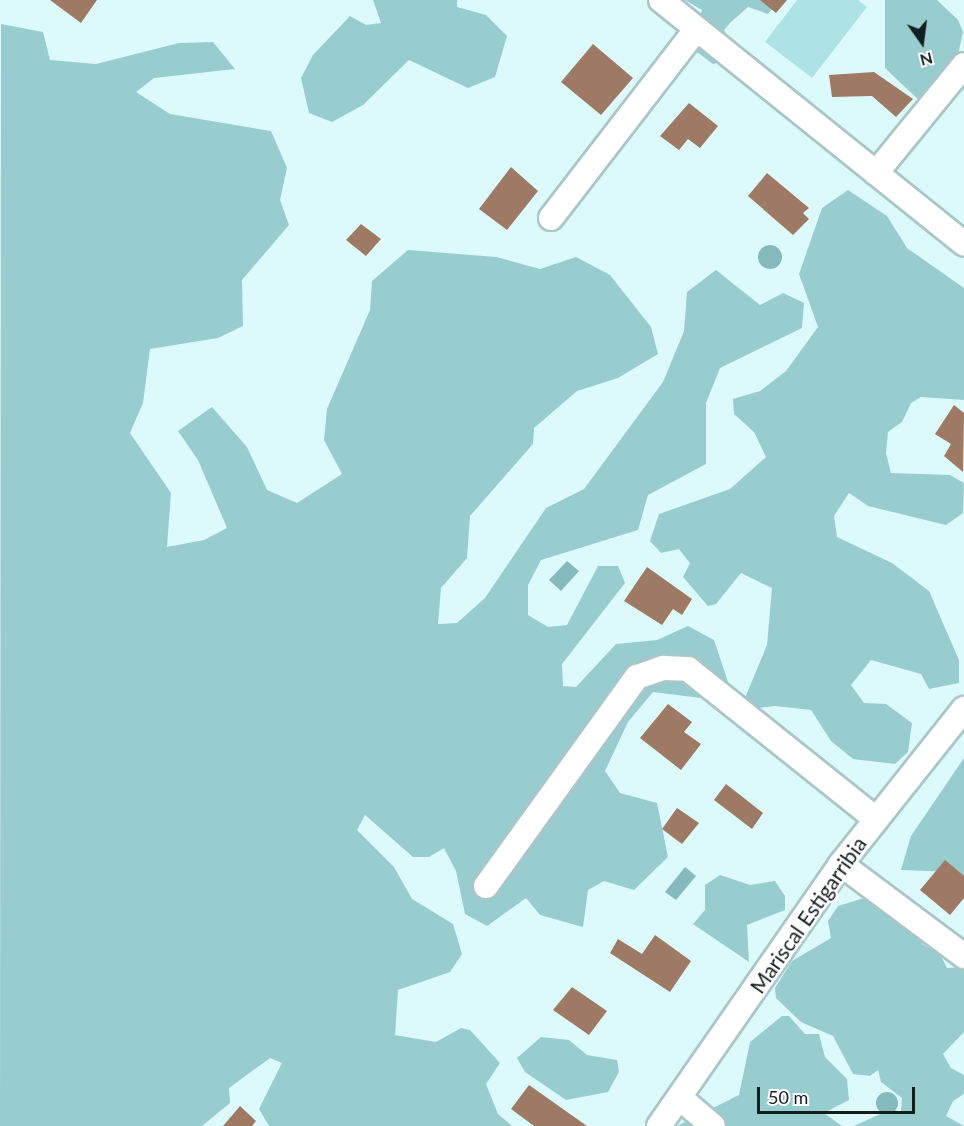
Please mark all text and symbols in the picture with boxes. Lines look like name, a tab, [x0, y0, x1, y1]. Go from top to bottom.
north arrow	[892, 12, 952, 72]
text: N	[918, 49, 935, 71]
street label: Mariscal Estigarribia	[745, 832, 871, 998]
scale bar	[760, 1075, 918, 1113]
text: 50 m	[768, 1086, 808, 1108]

